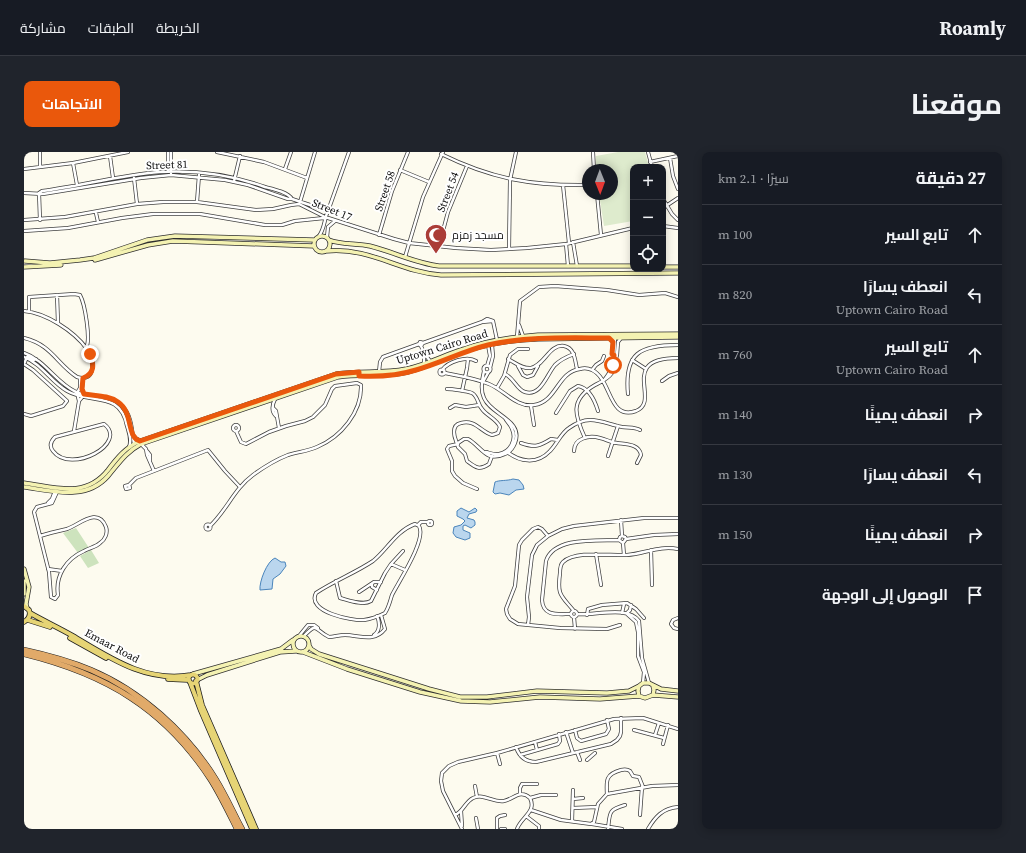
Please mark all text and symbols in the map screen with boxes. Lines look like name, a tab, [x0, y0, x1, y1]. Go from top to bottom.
text: Roamly	[939, 15, 1006, 41]
text: مشاركة	[20, 18, 66, 38]
text: الطبقات	[88, 18, 134, 38]
text: الخريطة	[156, 18, 200, 38]
button: الاتجاهات	[24, 81, 120, 127]
text: موقعنا	[911, 85, 1002, 123]
street label: Street 81	[146, 157, 188, 173]
north arrow	[582, 164, 618, 200]
map controls	[630, 164, 666, 272]
button: +	[630, 164, 666, 200]
text: 27 دقيقة	[916, 166, 986, 190]
street label: Street 58	[371, 169, 399, 213]
street label: Street 54	[433, 169, 463, 214]
text: سيرًا · 2.1 km	[718, 170, 789, 187]
street label: Street 17	[310, 195, 355, 225]
button: −	[630, 200, 666, 236]
mosque icon: مسجد زمزم	[423, 222, 449, 255]
text: تابع السير	[885, 224, 948, 245]
icon: ahead	[964, 224, 986, 246]
text: 100 m	[718, 226, 752, 243]
place label: مسجد زمزم	[452, 228, 504, 243]
button: locate	[630, 236, 666, 272]
text: انعطف يسارًا	[863, 276, 948, 297]
icon: left	[964, 284, 986, 306]
text: 820 m	[718, 286, 752, 303]
text: Uptown Cairo Road	[836, 301, 948, 318]
street label: Uptown Cairo Road	[394, 326, 490, 368]
text: تابع السير	[885, 336, 948, 357]
icon: ahead	[964, 344, 986, 366]
route end	[81, 345, 99, 363]
text: 760 m	[718, 346, 752, 363]
route start	[604, 356, 622, 374]
text: Uptown Cairo Road	[836, 361, 948, 378]
text: انعطف يمينًا	[865, 404, 948, 425]
icon: right	[964, 404, 986, 426]
text: 140 m	[718, 406, 752, 423]
text: انعطف يسارًا	[863, 464, 948, 485]
icon: left	[964, 464, 986, 486]
text: 130 m	[718, 466, 752, 483]
text: انعطف يمينًا	[865, 524, 948, 545]
icon: right	[964, 524, 986, 546]
text: 150 m	[718, 526, 752, 543]
text: الوصول إلى الوجهة	[822, 584, 948, 605]
icon: arrive	[964, 584, 986, 606]
street label: Emaar Road	[82, 625, 143, 667]

